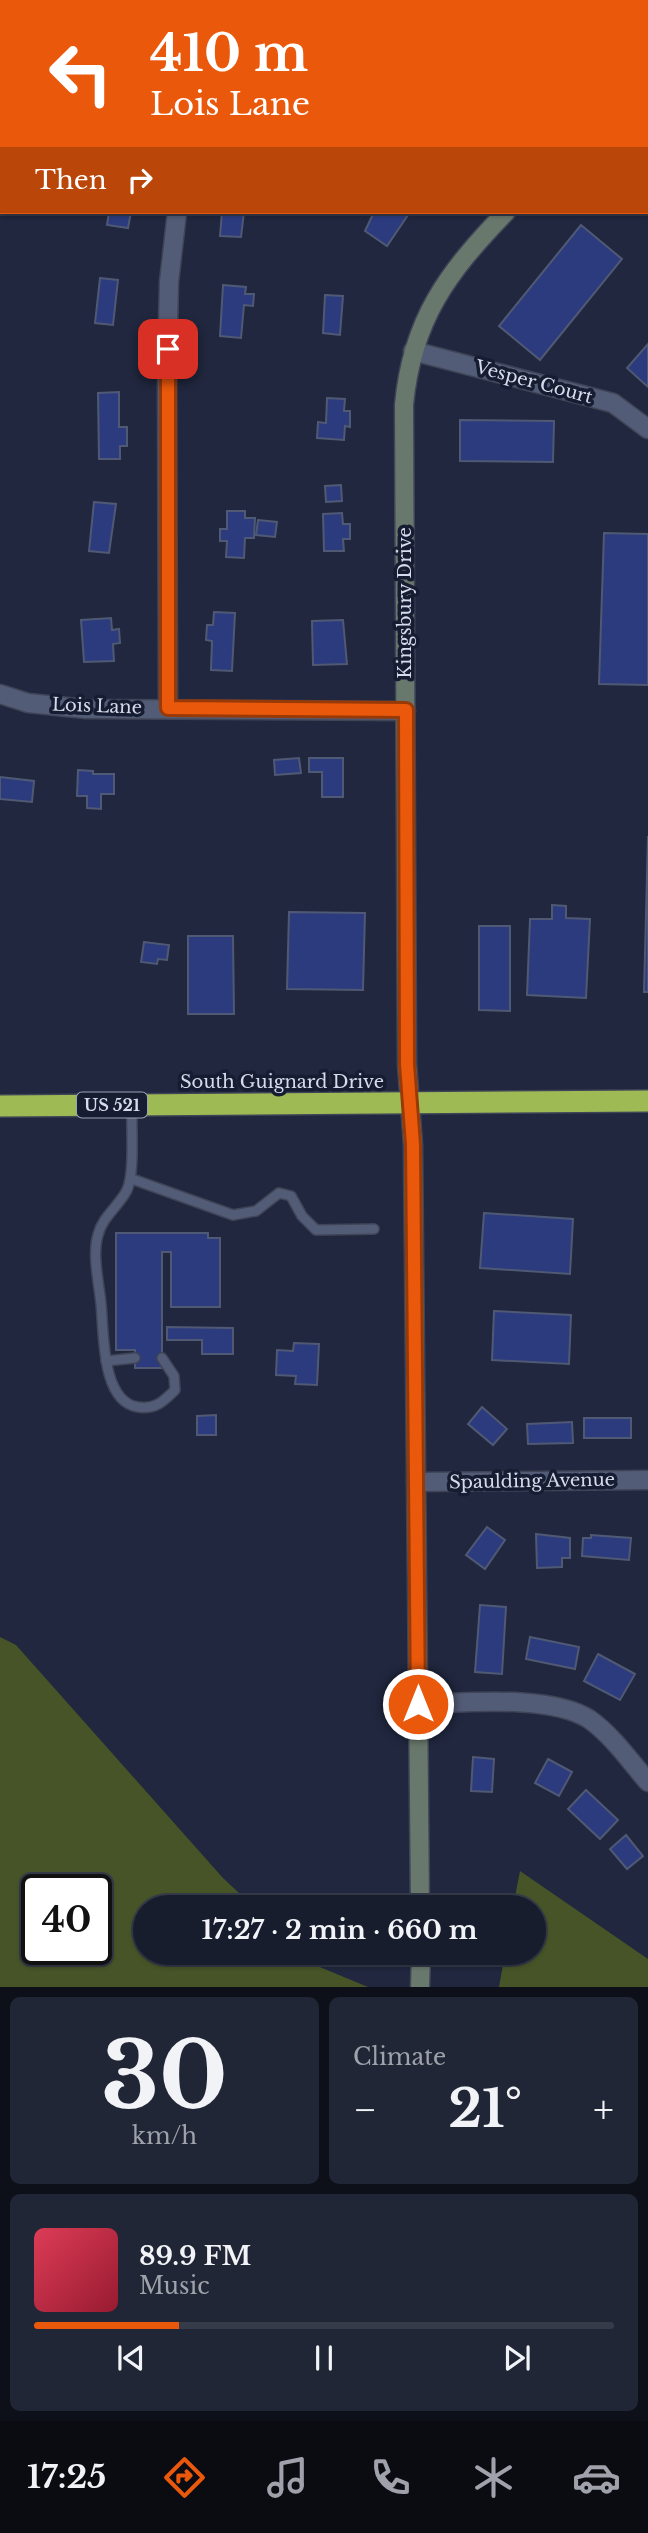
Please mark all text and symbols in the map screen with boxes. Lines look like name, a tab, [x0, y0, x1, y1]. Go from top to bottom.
text: 410 m	[150, 23, 308, 84]
icon: left	[35, 28, 126, 119]
text: Lois Lane	[150, 84, 310, 124]
icon: right	[121, 161, 159, 199]
text: Then	[35, 164, 107, 196]
pin	[138, 319, 198, 379]
icon: arrive	[149, 330, 187, 368]
street label: Vesper Court	[472, 356, 595, 408]
street label: Kingsbury Drive	[394, 527, 416, 679]
street label: Lois Lane	[52, 693, 142, 719]
street label: South Guignard Drive	[180, 1071, 384, 1093]
road number: US 521	[77, 1092, 147, 1118]
street label: Spaulding Avenue	[449, 1469, 615, 1493]
position arrow	[381, 1667, 455, 1741]
speed limit sign: 40	[21, 1874, 112, 1965]
text: 17:27 · 2 min · 660 m	[202, 1914, 478, 1946]
text: 30	[101, 2020, 228, 2133]
text: Climate	[353, 2043, 446, 2071]
text: 21°	[448, 2077, 522, 2141]
text: −	[353, 2086, 377, 2133]
text: +	[593, 2086, 614, 2133]
text: km/h	[132, 2122, 197, 2150]
text: 89.9 FM	[139, 2240, 251, 2272]
text: Music	[139, 2272, 210, 2300]
icon: previous	[112, 2339, 150, 2377]
icon: pause	[305, 2339, 343, 2377]
icon: next	[498, 2339, 536, 2377]
icon: directions	[160, 2453, 209, 2502]
icon: music	[263, 2453, 312, 2502]
icon: phone	[366, 2453, 415, 2502]
icon: climate	[469, 2453, 518, 2502]
icon: car	[572, 2453, 621, 2502]
text: 17:25	[27, 2457, 106, 2497]

